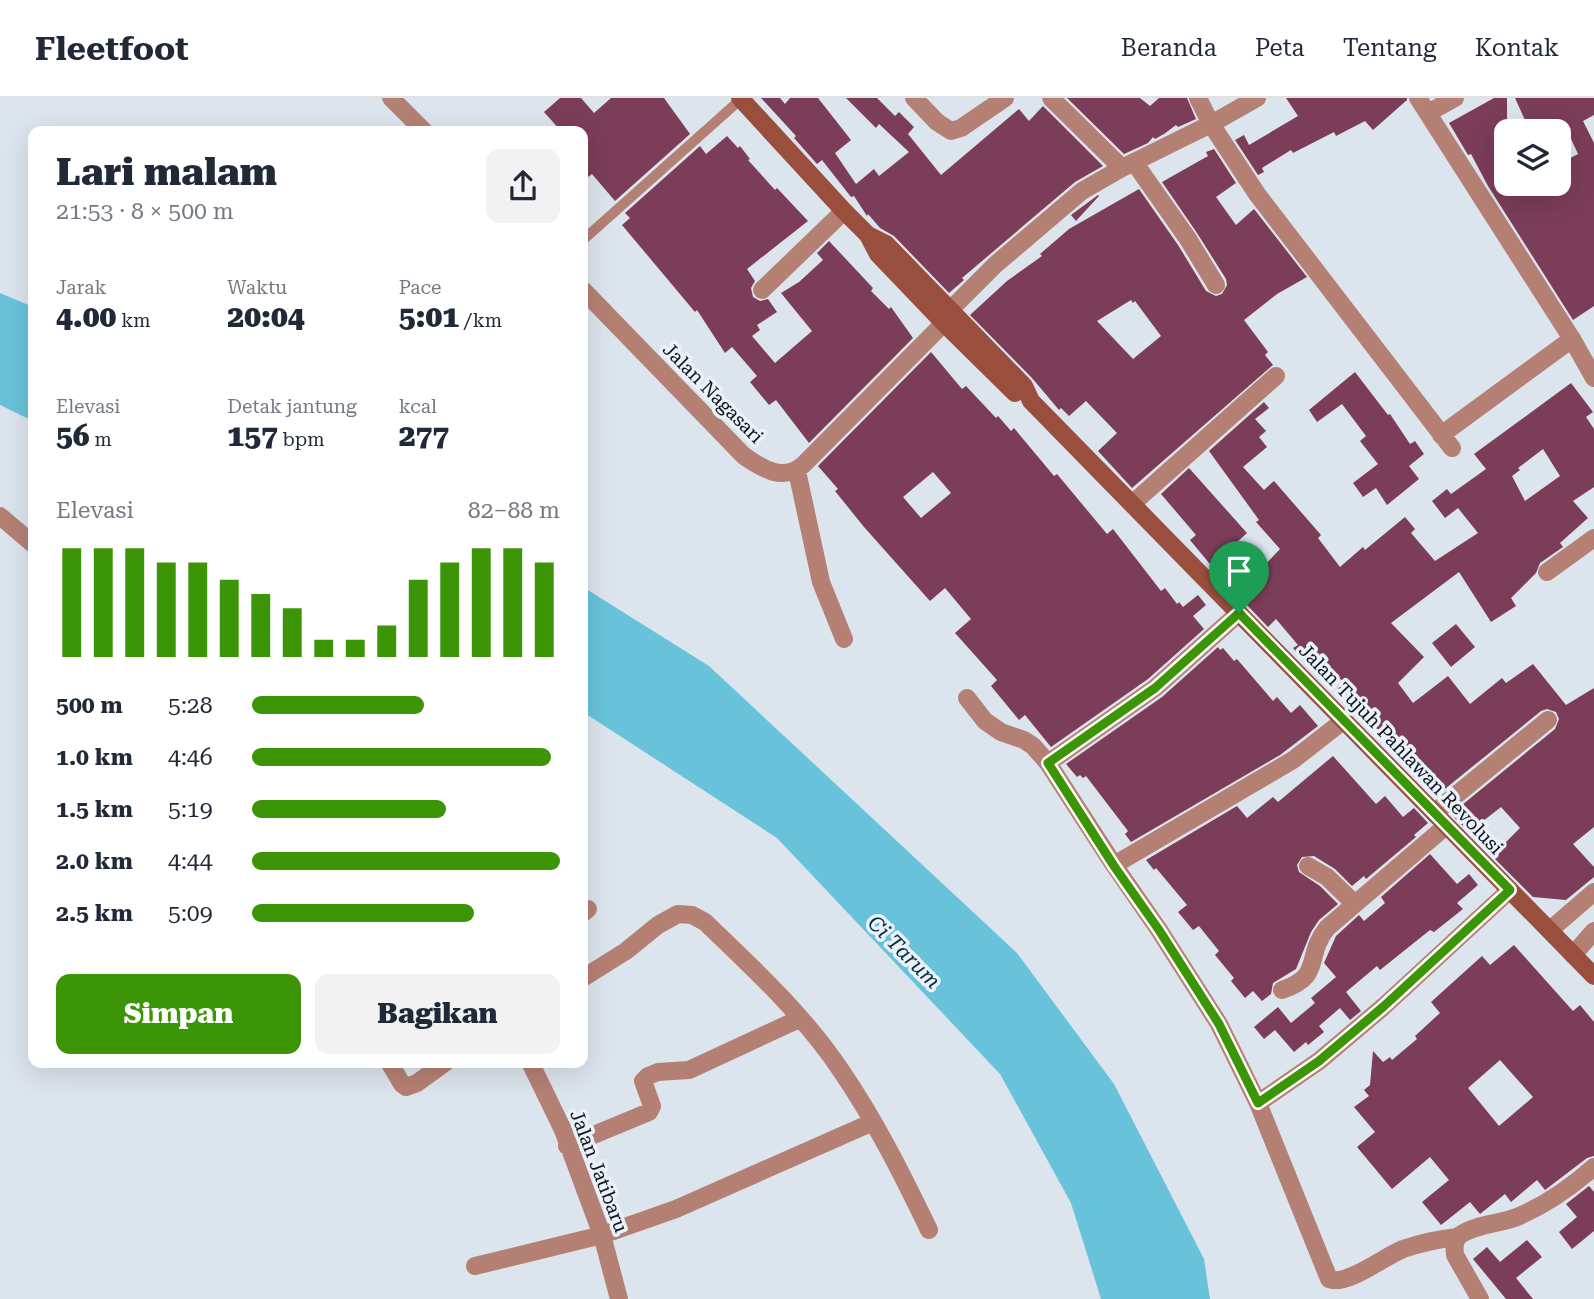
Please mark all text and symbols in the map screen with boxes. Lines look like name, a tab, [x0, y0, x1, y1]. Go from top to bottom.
text: Fleetfoot	[35, 29, 189, 68]
text: Beranda	[1121, 34, 1217, 62]
text: Peta	[1255, 34, 1305, 62]
text: Tentang	[1343, 34, 1437, 62]
text: Kontak	[1475, 34, 1559, 62]
map controls	[1494, 119, 1571, 196]
button: layers	[1494, 119, 1571, 196]
button: share	[486, 149, 560, 223]
text: Lari malam	[56, 150, 277, 194]
text: 21:53 · 8 × 500 m	[56, 198, 234, 225]
text: Jarak	[56, 276, 107, 299]
text: Waktu	[227, 276, 287, 299]
text: Pace	[399, 276, 442, 299]
text: 4.00	[56, 299, 116, 334]
text: 20:04	[227, 299, 305, 334]
text: 5:01	[399, 299, 459, 334]
text: km	[116, 309, 151, 332]
text: /km	[459, 309, 502, 332]
street label: Jalan Nagasari	[658, 338, 768, 448]
text: Elevasi	[56, 395, 120, 418]
text: Detak jantung	[227, 395, 357, 418]
text: kcal	[399, 395, 437, 418]
text: 56	[56, 418, 90, 453]
text: 157	[227, 418, 278, 453]
text: 277	[399, 418, 449, 453]
text: m	[90, 428, 112, 451]
text: bpm	[278, 428, 325, 451]
text: Elevasi	[56, 497, 134, 524]
text: 82–88 m	[468, 497, 560, 524]
pin	[1209, 541, 1269, 613]
icon: arrive	[1220, 552, 1258, 590]
street label: Jalan Tujuh Pahlawan Revolusi	[1294, 639, 1508, 859]
text: 500 m	[56, 692, 123, 719]
text: 5:28	[168, 692, 213, 719]
text: 1.0 km	[56, 744, 133, 771]
text: 4:46	[168, 744, 213, 771]
text: 1.5 km	[56, 796, 133, 823]
text: 5:19	[168, 796, 213, 823]
text: 2.0 km	[56, 848, 133, 875]
text: 4:44	[168, 848, 213, 875]
text: 2.5 km	[56, 900, 133, 927]
text: 5:09	[168, 900, 213, 927]
water label: Ci Tarum	[863, 911, 945, 993]
button: Simpan	[56, 974, 301, 1054]
button: Bagikan	[315, 974, 560, 1054]
street label: Jalan Jatibaru	[565, 1107, 633, 1236]

